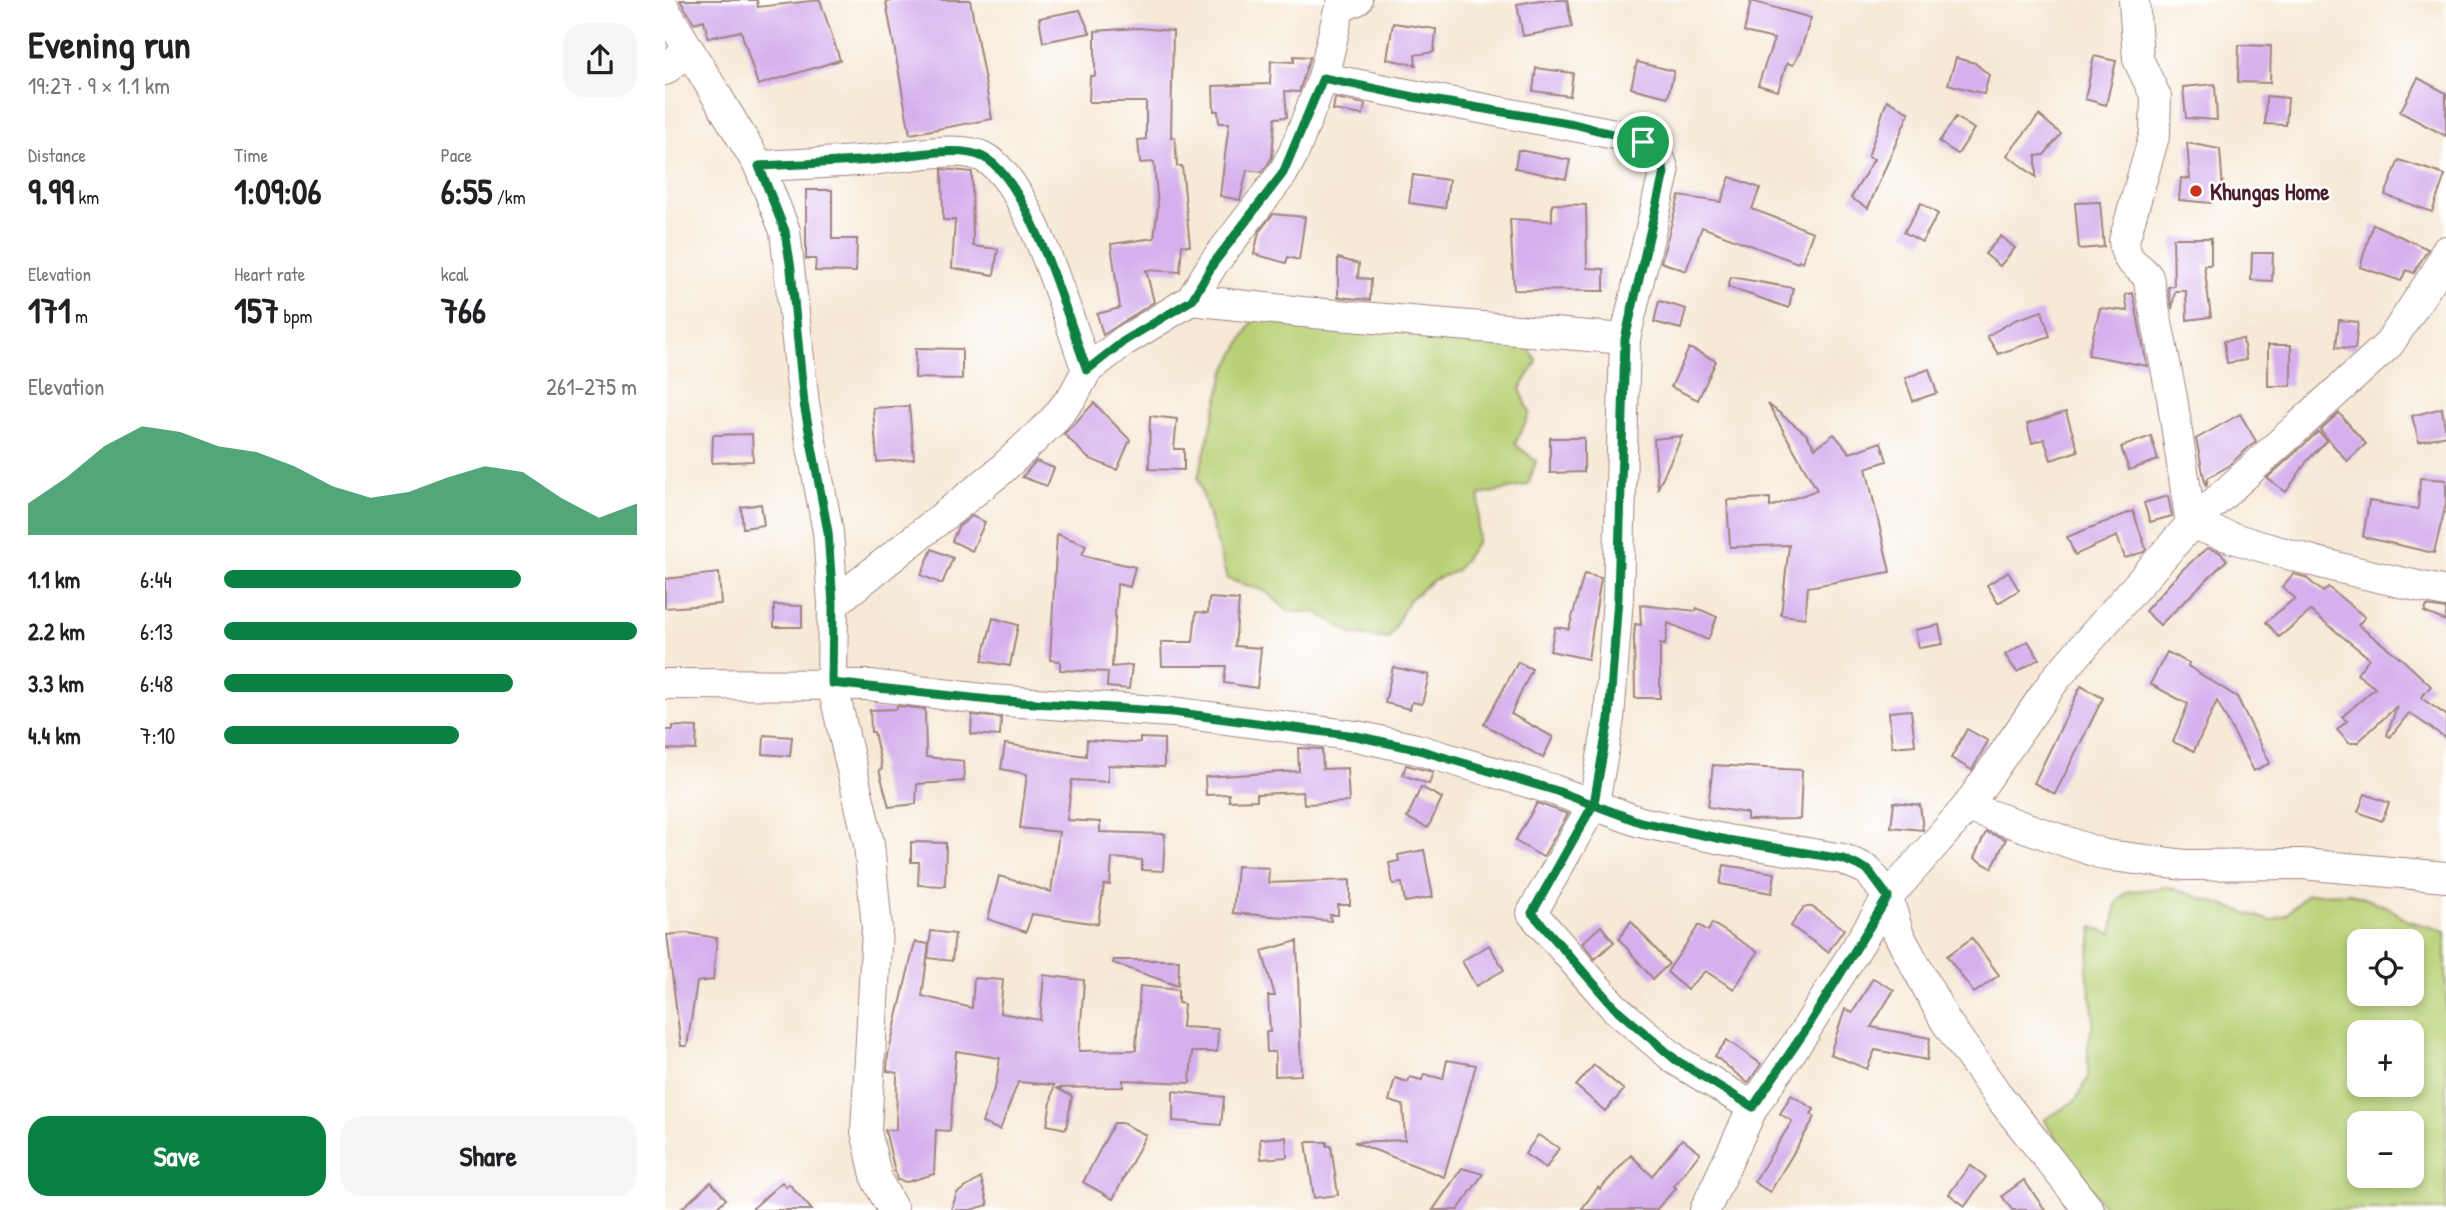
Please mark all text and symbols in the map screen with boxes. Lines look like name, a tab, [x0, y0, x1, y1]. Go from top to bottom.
text: Evening run	[28, 18, 191, 70]
button: share	[563, 23, 637, 97]
text: 19:27 · 9 × 1.1 km	[28, 70, 170, 101]
pin	[1613, 112, 1673, 172]
icon: arrive	[1624, 123, 1662, 161]
text: Distance	[28, 142, 86, 168]
text: Time	[234, 142, 268, 168]
text: Pace	[441, 142, 472, 168]
text: 9.99	[28, 168, 74, 215]
text: 1:09:06	[234, 168, 321, 215]
text: 6:55	[441, 168, 492, 215]
place label: Khungas Home	[2210, 176, 2330, 208]
marker: Khungas Home	[2188, 183, 2204, 199]
text: km	[74, 184, 99, 210]
text: /km	[492, 184, 526, 210]
text: Elevation	[28, 261, 91, 287]
text: Heart rate	[234, 261, 305, 287]
text: kcal	[441, 261, 468, 287]
text: 171	[28, 287, 71, 334]
text: 157	[234, 287, 279, 334]
text: 766	[441, 287, 486, 334]
text: m	[71, 303, 88, 329]
text: bpm	[279, 303, 312, 329]
text: Elevation	[28, 371, 104, 402]
text: 261–275 m	[546, 371, 637, 402]
text: 1.1 km	[28, 564, 80, 595]
text: 6:44	[140, 564, 172, 595]
text: 2.2 km	[28, 616, 85, 647]
text: 6:13	[140, 616, 173, 647]
text: 3.3 km	[28, 668, 84, 699]
text: 6:48	[140, 668, 173, 699]
text: 4.4 km	[28, 720, 81, 751]
text: 7:10	[140, 720, 175, 751]
map controls	[2347, 929, 2424, 1188]
button: locate	[2347, 929, 2424, 1006]
button: +	[2347, 1020, 2424, 1097]
button: −	[2347, 1111, 2424, 1188]
button: Save	[28, 1116, 326, 1196]
button: Share	[340, 1116, 637, 1196]

